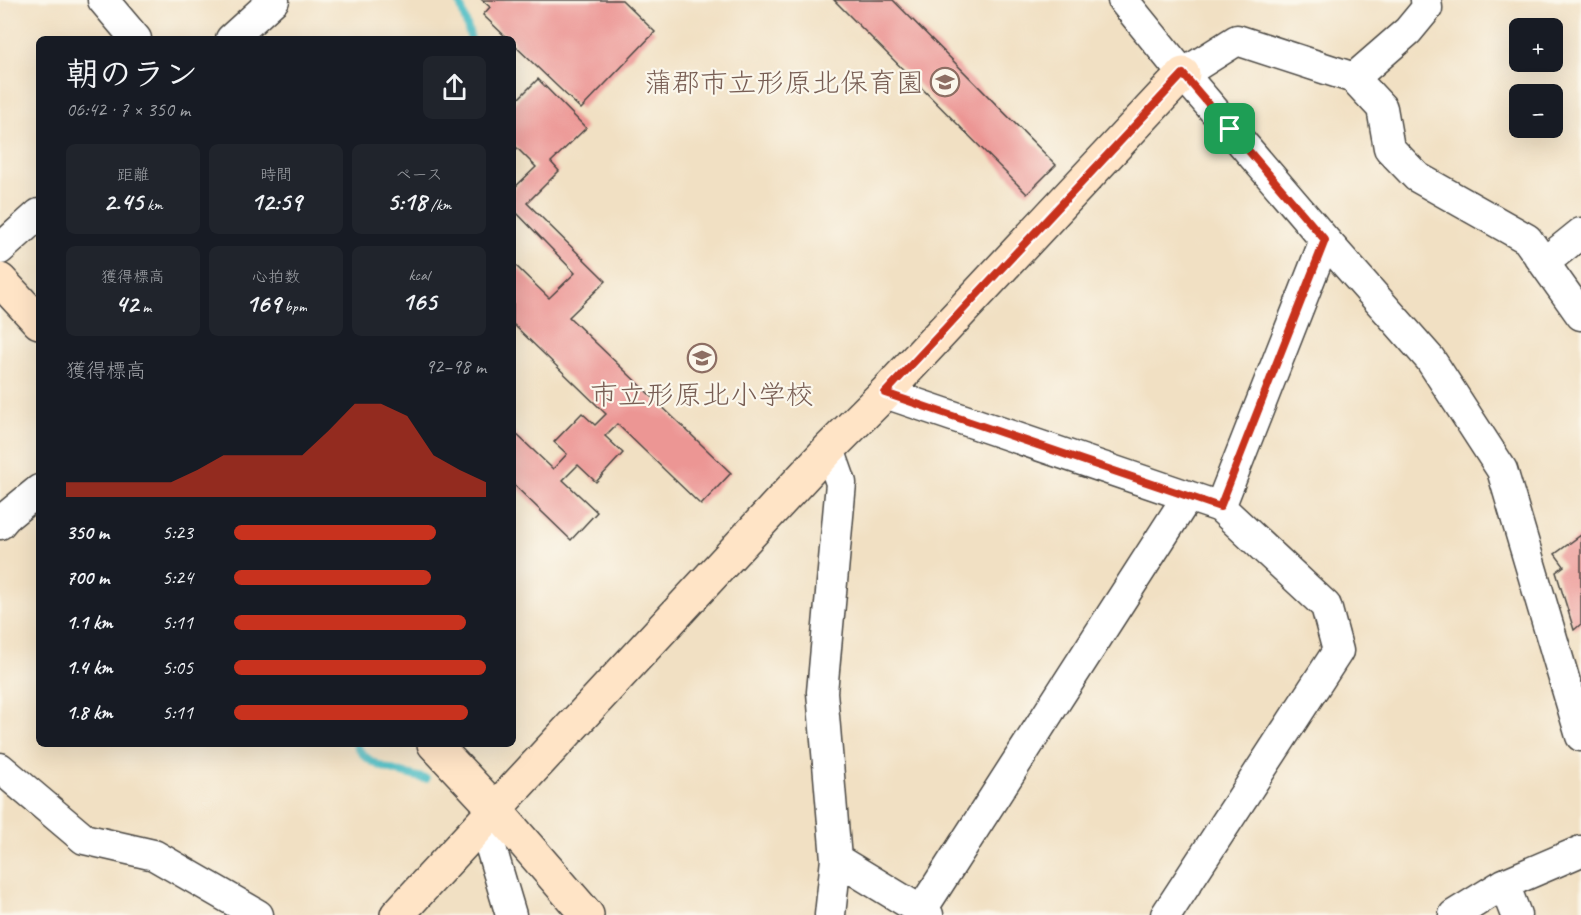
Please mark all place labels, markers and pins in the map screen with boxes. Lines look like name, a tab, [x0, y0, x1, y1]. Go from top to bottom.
place label: 蒲郡市立形原北保育園	[644, 65, 924, 100]
school or university icon: 蒲郡市立形原北保育園	[929, 66, 961, 98]
pin	[1204, 103, 1255, 154]
school or university icon: 市立形原北小学校	[686, 342, 718, 374]
place label: 市立形原北小学校	[590, 377, 814, 412]

